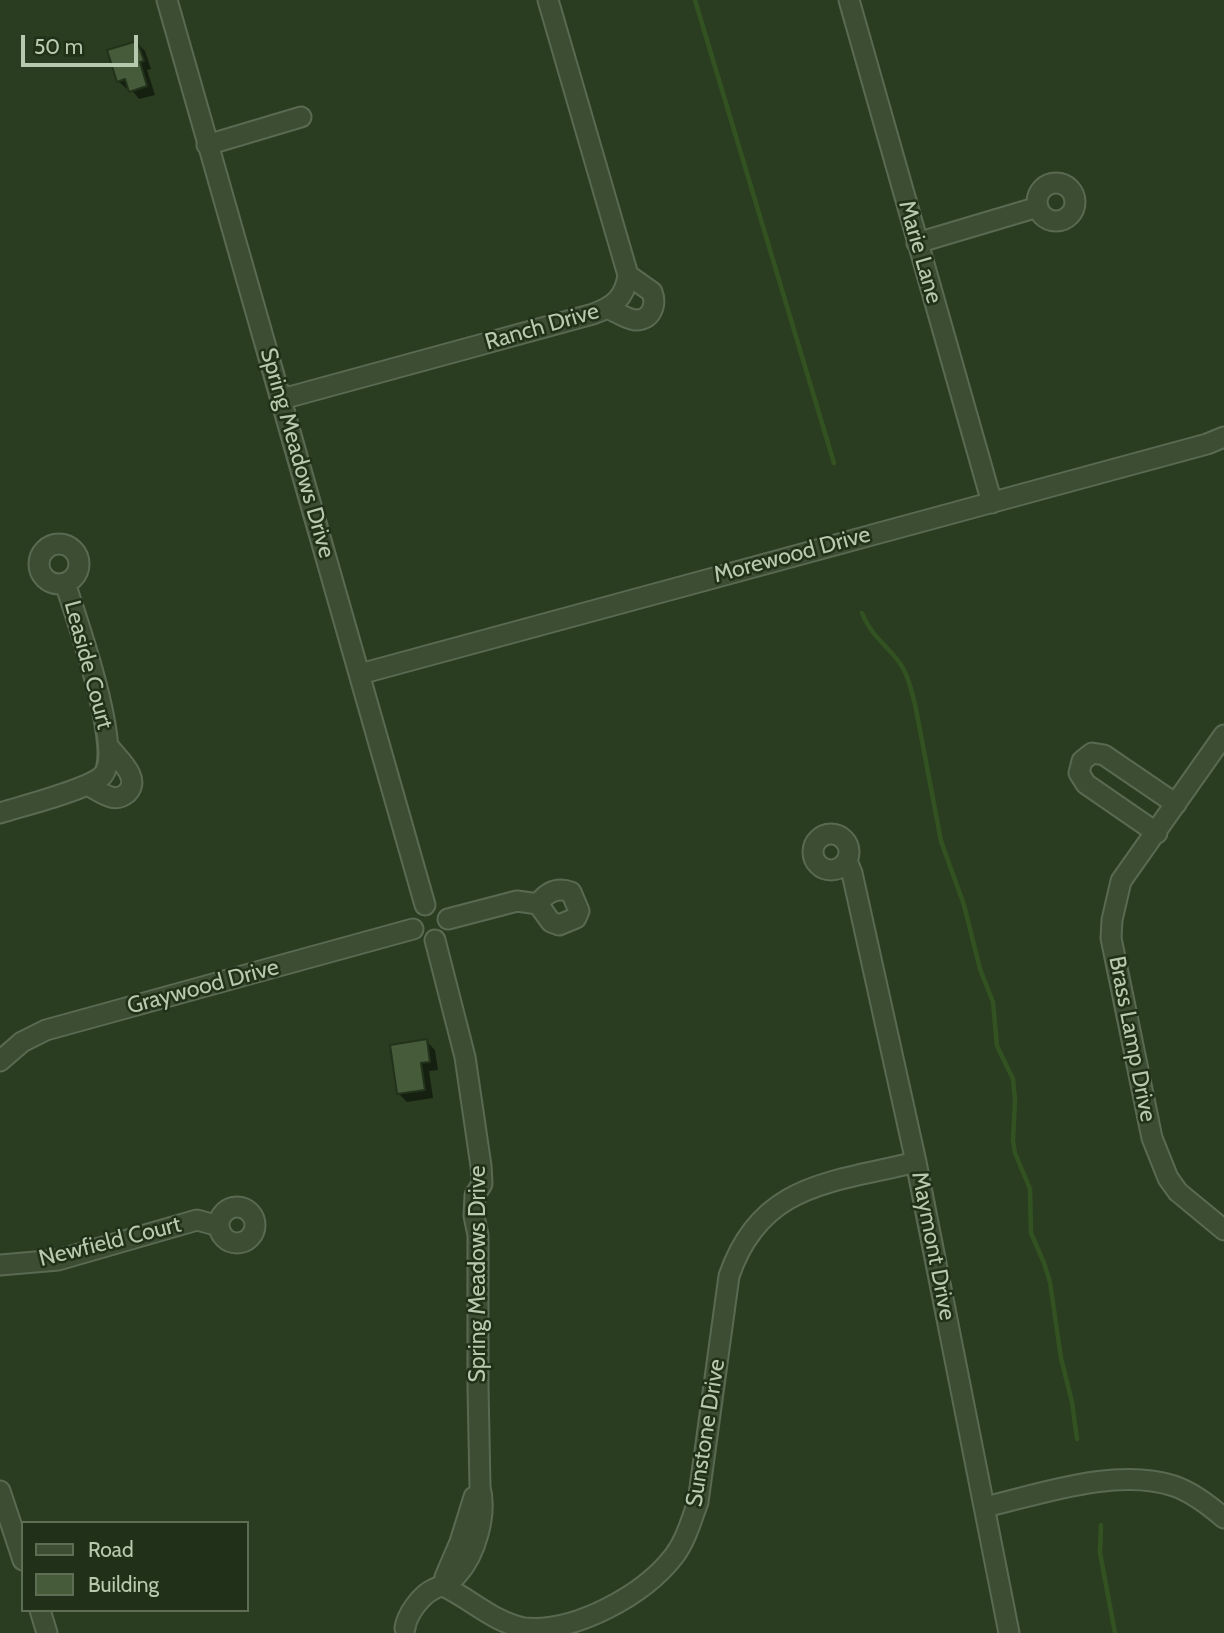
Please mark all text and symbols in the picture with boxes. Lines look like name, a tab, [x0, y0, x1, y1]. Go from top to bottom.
scale bar	[24, 21, 142, 65]
text: 50 m	[34, 34, 83, 59]
street label: Marie Lane	[892, 197, 948, 307]
street label: Ranch Drive	[482, 298, 602, 356]
street label: Spring Meadows Drive	[254, 345, 340, 561]
street label: Morewood Drive	[711, 521, 873, 589]
street label: Leaside Court	[58, 598, 118, 732]
street label: Graywood Drive	[124, 953, 282, 1021]
street label: Brass Lamp Drive	[1102, 954, 1162, 1124]
street label: Spring Meadows Drive	[464, 1165, 492, 1383]
street label: Maymont Drive	[905, 1169, 961, 1323]
street label: Newfield Court	[36, 1211, 184, 1273]
street label: Sunstone Drive	[681, 1357, 731, 1509]
legend	[21, 1521, 248, 1612]
text: Road	[88, 1537, 134, 1562]
text: Building	[88, 1572, 159, 1597]

